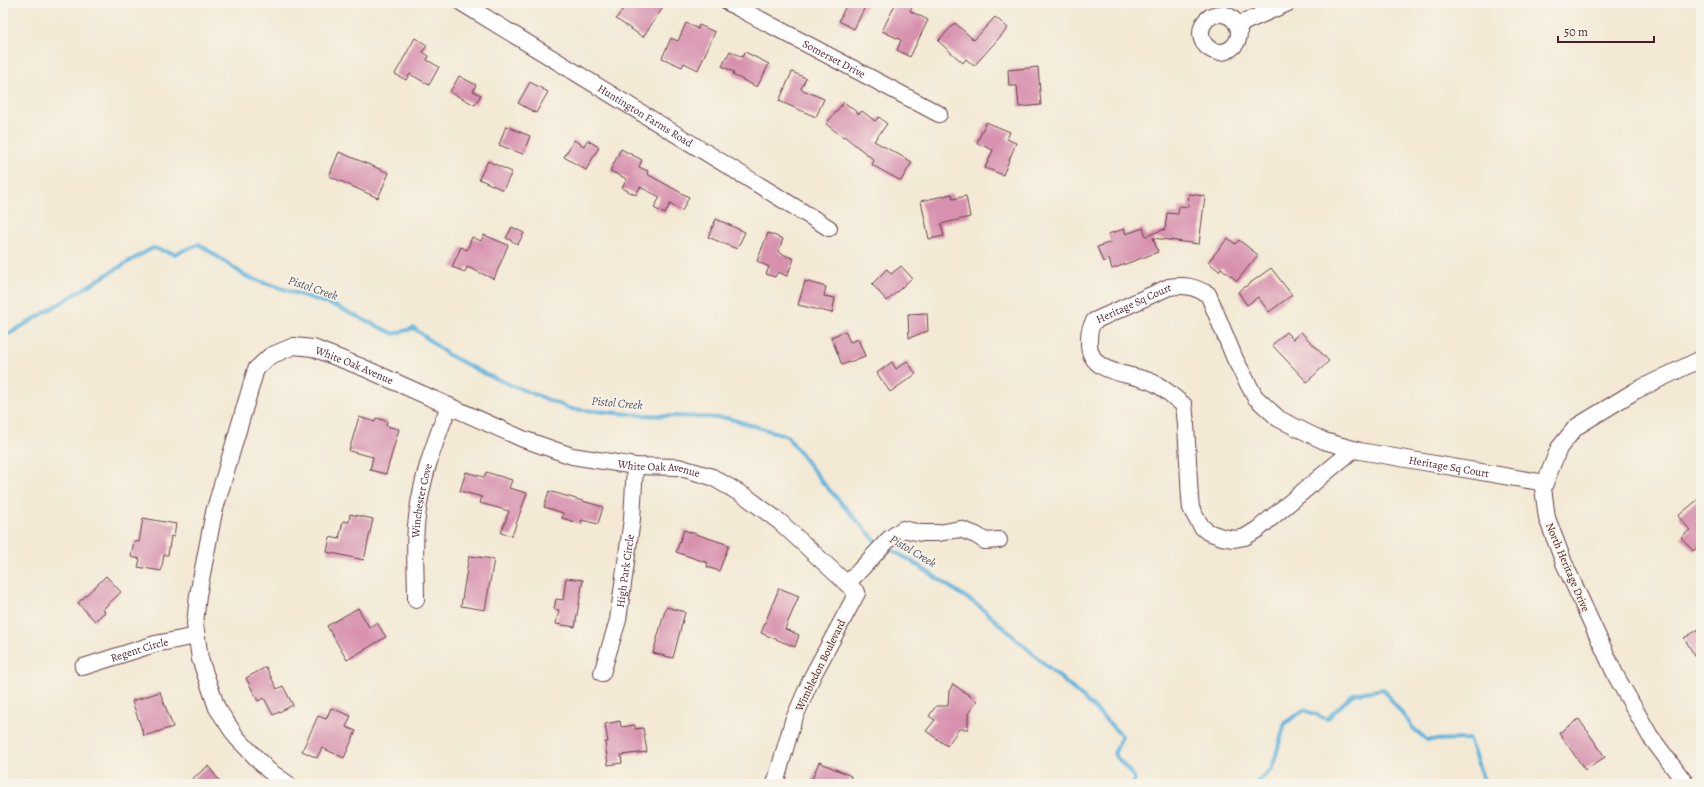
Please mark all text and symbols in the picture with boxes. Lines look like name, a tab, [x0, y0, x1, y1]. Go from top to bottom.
scale bar	[1558, 18, 1654, 44]
text: 50 m	[1564, 24, 1588, 40]
street label: Somerset Drive	[800, 36, 868, 82]
street label: Huntington Farms Road	[595, 81, 696, 151]
water label: Pistol Creek	[286, 272, 341, 304]
street label: Heritage Sq Court	[1094, 280, 1173, 327]
street label: White Oak Avenue	[312, 342, 396, 388]
water label: Pistol Creek	[591, 393, 644, 413]
street label: Heritage Sq Court	[1408, 453, 1491, 481]
street label: White Oak Avenue	[616, 456, 702, 481]
street label: Winchester Cove	[408, 462, 436, 539]
street label: North Heritage Drive	[1542, 520, 1593, 614]
water label: Pistol Creek	[887, 531, 940, 571]
street label: High Park Circle	[613, 533, 638, 609]
street label: Wimbledon Boulevard	[791, 617, 849, 714]
street label: Regent Circle	[109, 635, 170, 666]

